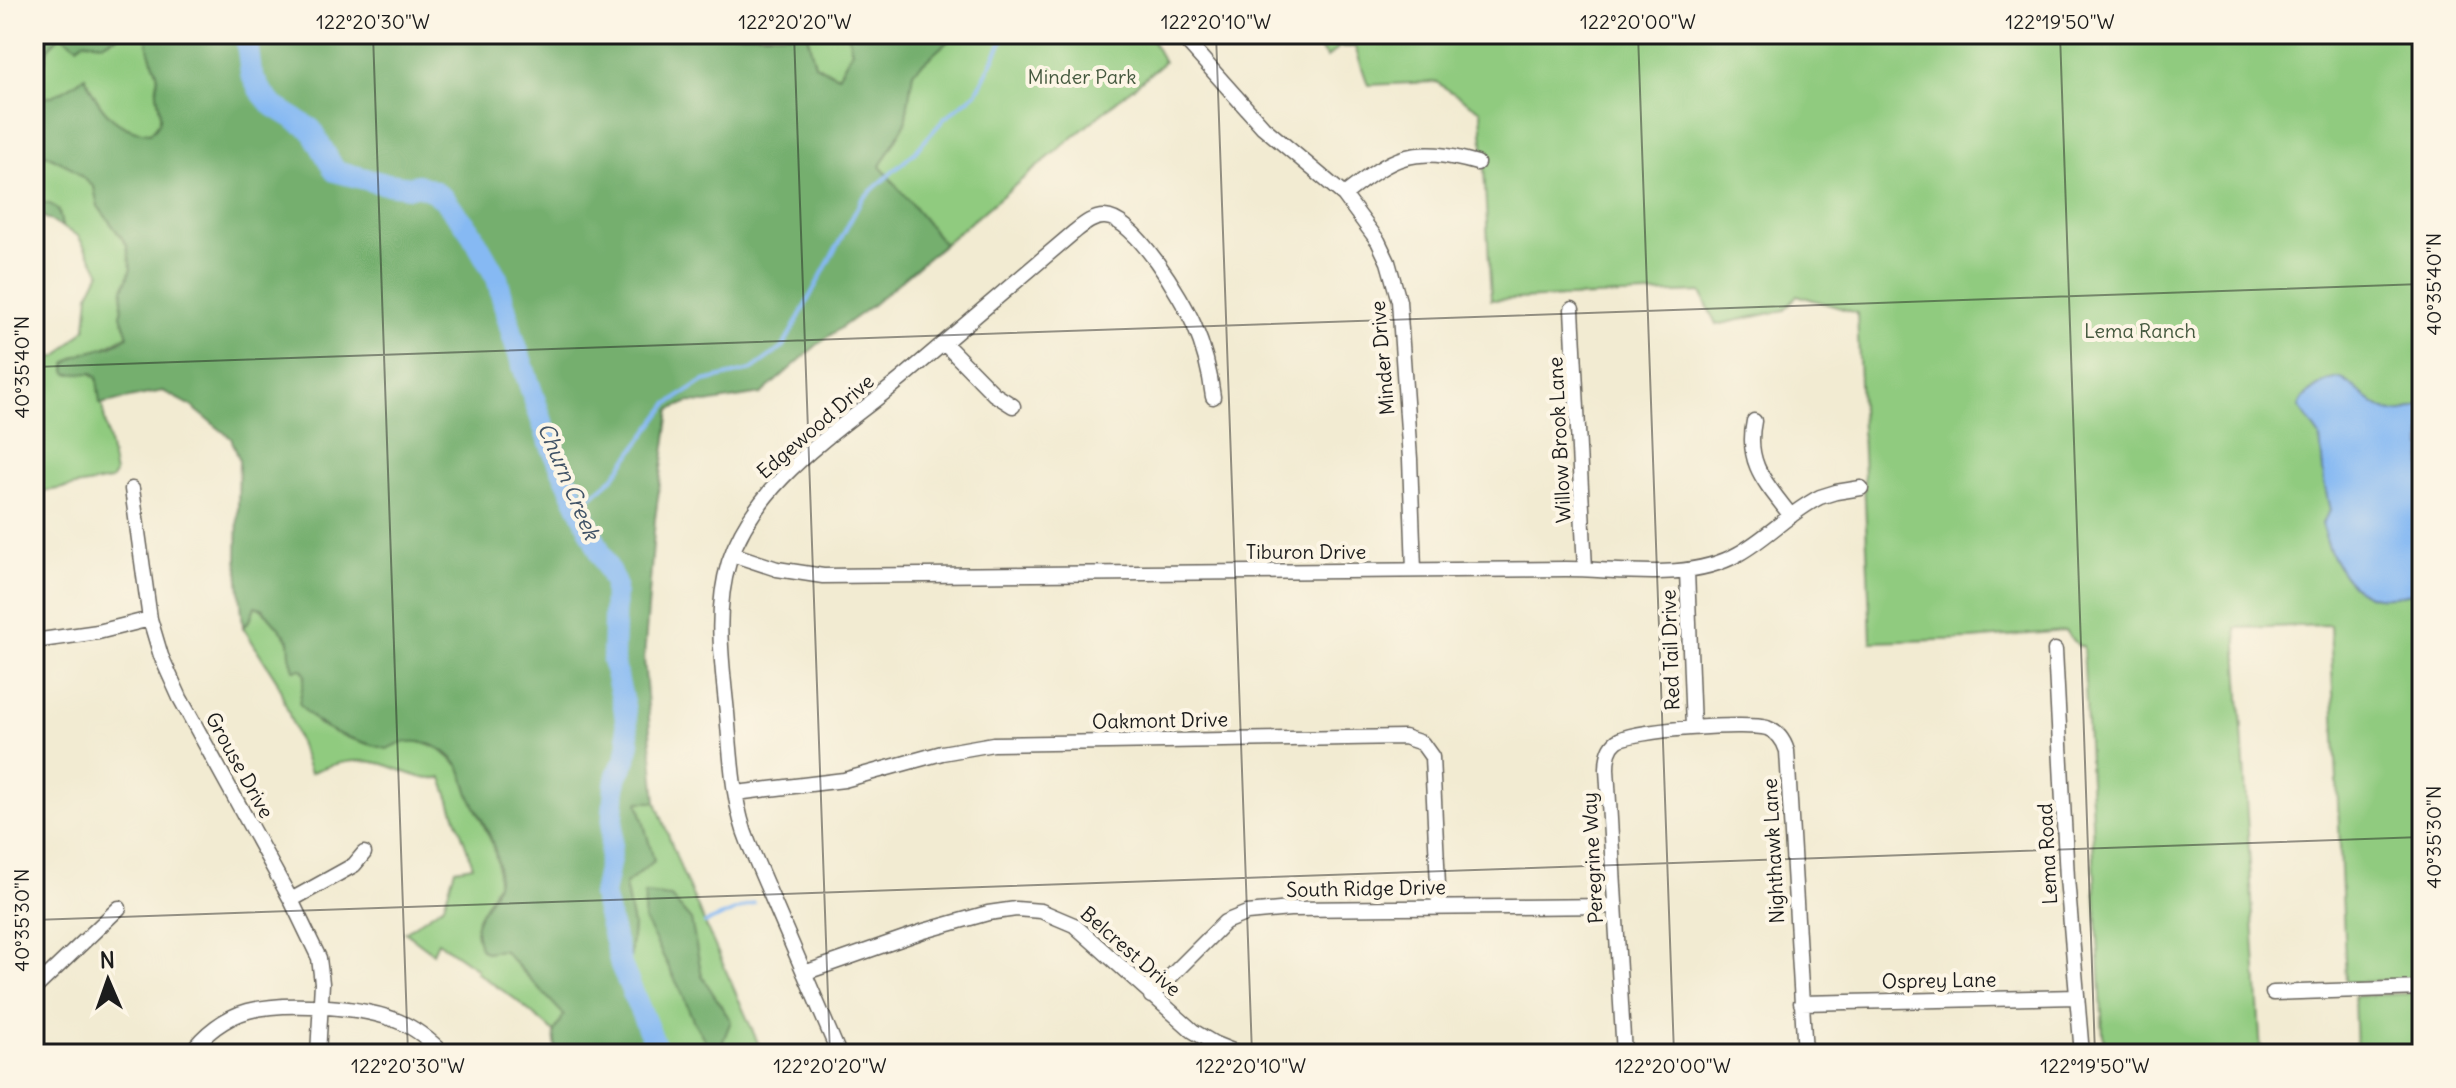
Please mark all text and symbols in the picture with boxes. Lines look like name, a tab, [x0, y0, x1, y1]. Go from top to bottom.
text: 122°20'30"W	[316, 9, 430, 34]
text: 122°20'20"W	[738, 9, 852, 34]
text: 122°20'10"W	[1161, 9, 1271, 34]
text: 122°20'00"W	[1580, 9, 1696, 34]
text: 122°19'50"W	[2005, 9, 2115, 34]
park label: Minder Park	[1028, 64, 1136, 89]
text: 40°35'40"N	[2421, 233, 2446, 335]
street label: Minder Drive	[1365, 300, 1399, 416]
text: 40°35'40"N	[9, 316, 34, 418]
park label: Lema Ranch	[2084, 318, 2196, 343]
street label: Willow Brook Lane	[1542, 356, 1576, 524]
street label: Edgewood Drive	[751, 368, 879, 484]
water label: Churn Creek	[532, 418, 607, 545]
street label: Tiburon Drive	[1246, 539, 1366, 564]
street label: Red Tail Drive	[1655, 589, 1685, 711]
street label: Oakmont Drive	[1092, 706, 1228, 734]
street label: Grouse Drive	[201, 708, 279, 822]
street label: Nighthawk Lane	[1757, 778, 1789, 924]
text: 40°35'30"N	[2421, 785, 2446, 889]
street label: Peregrine Way	[1576, 792, 1608, 924]
street label: Lema Road	[2032, 802, 2062, 905]
text: 40°35'30"N	[9, 868, 34, 972]
street label: South Ridge Drive	[1286, 874, 1446, 902]
street label: Belcrest Drive	[1076, 901, 1186, 1001]
north arrow	[68, 940, 148, 1020]
text: N	[99, 946, 115, 974]
street label: Osprey Lane	[1881, 966, 1997, 994]
text: 122°20'30"W	[351, 1053, 465, 1078]
text: 122°20'20"W	[773, 1053, 887, 1078]
text: 122°20'10"W	[1196, 1053, 1306, 1078]
text: 122°20'00"W	[1615, 1053, 1731, 1078]
text: 122°19'50"W	[2040, 1053, 2150, 1078]

